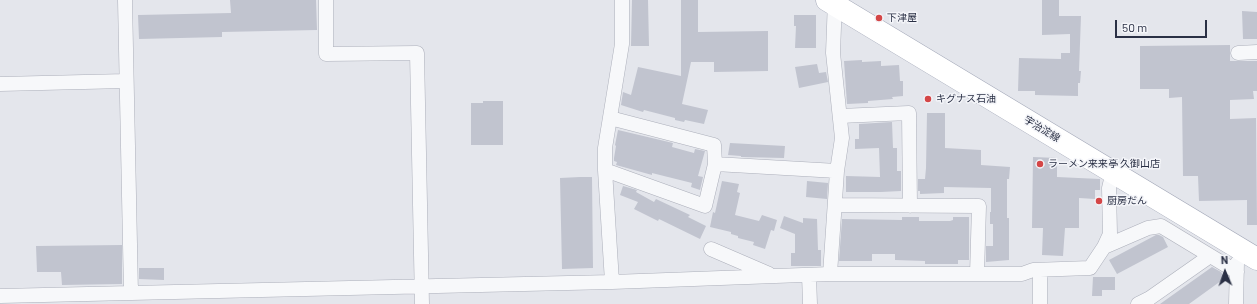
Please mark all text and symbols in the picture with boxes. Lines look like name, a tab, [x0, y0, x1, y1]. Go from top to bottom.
place label: 下津屋	[887, 12, 917, 24]
scale bar	[1117, 12, 1209, 38]
marker: 下津屋	[874, 13, 884, 23]
text: 50 m	[1122, 20, 1147, 34]
place label: キグナス石油	[936, 93, 996, 105]
marker: キグナス石油	[923, 94, 933, 104]
street label: 宇治淀線	[1022, 114, 1062, 144]
place label: ラーメン来来亭 久御山店	[1048, 158, 1160, 170]
marker: ラーメン来来亭 久御山店	[1035, 159, 1045, 169]
place label: 厨房だん	[1107, 195, 1147, 207]
marker: 厨房だん	[1094, 196, 1104, 206]
north arrow	[1205, 252, 1245, 292]
text: N	[1221, 253, 1228, 266]

